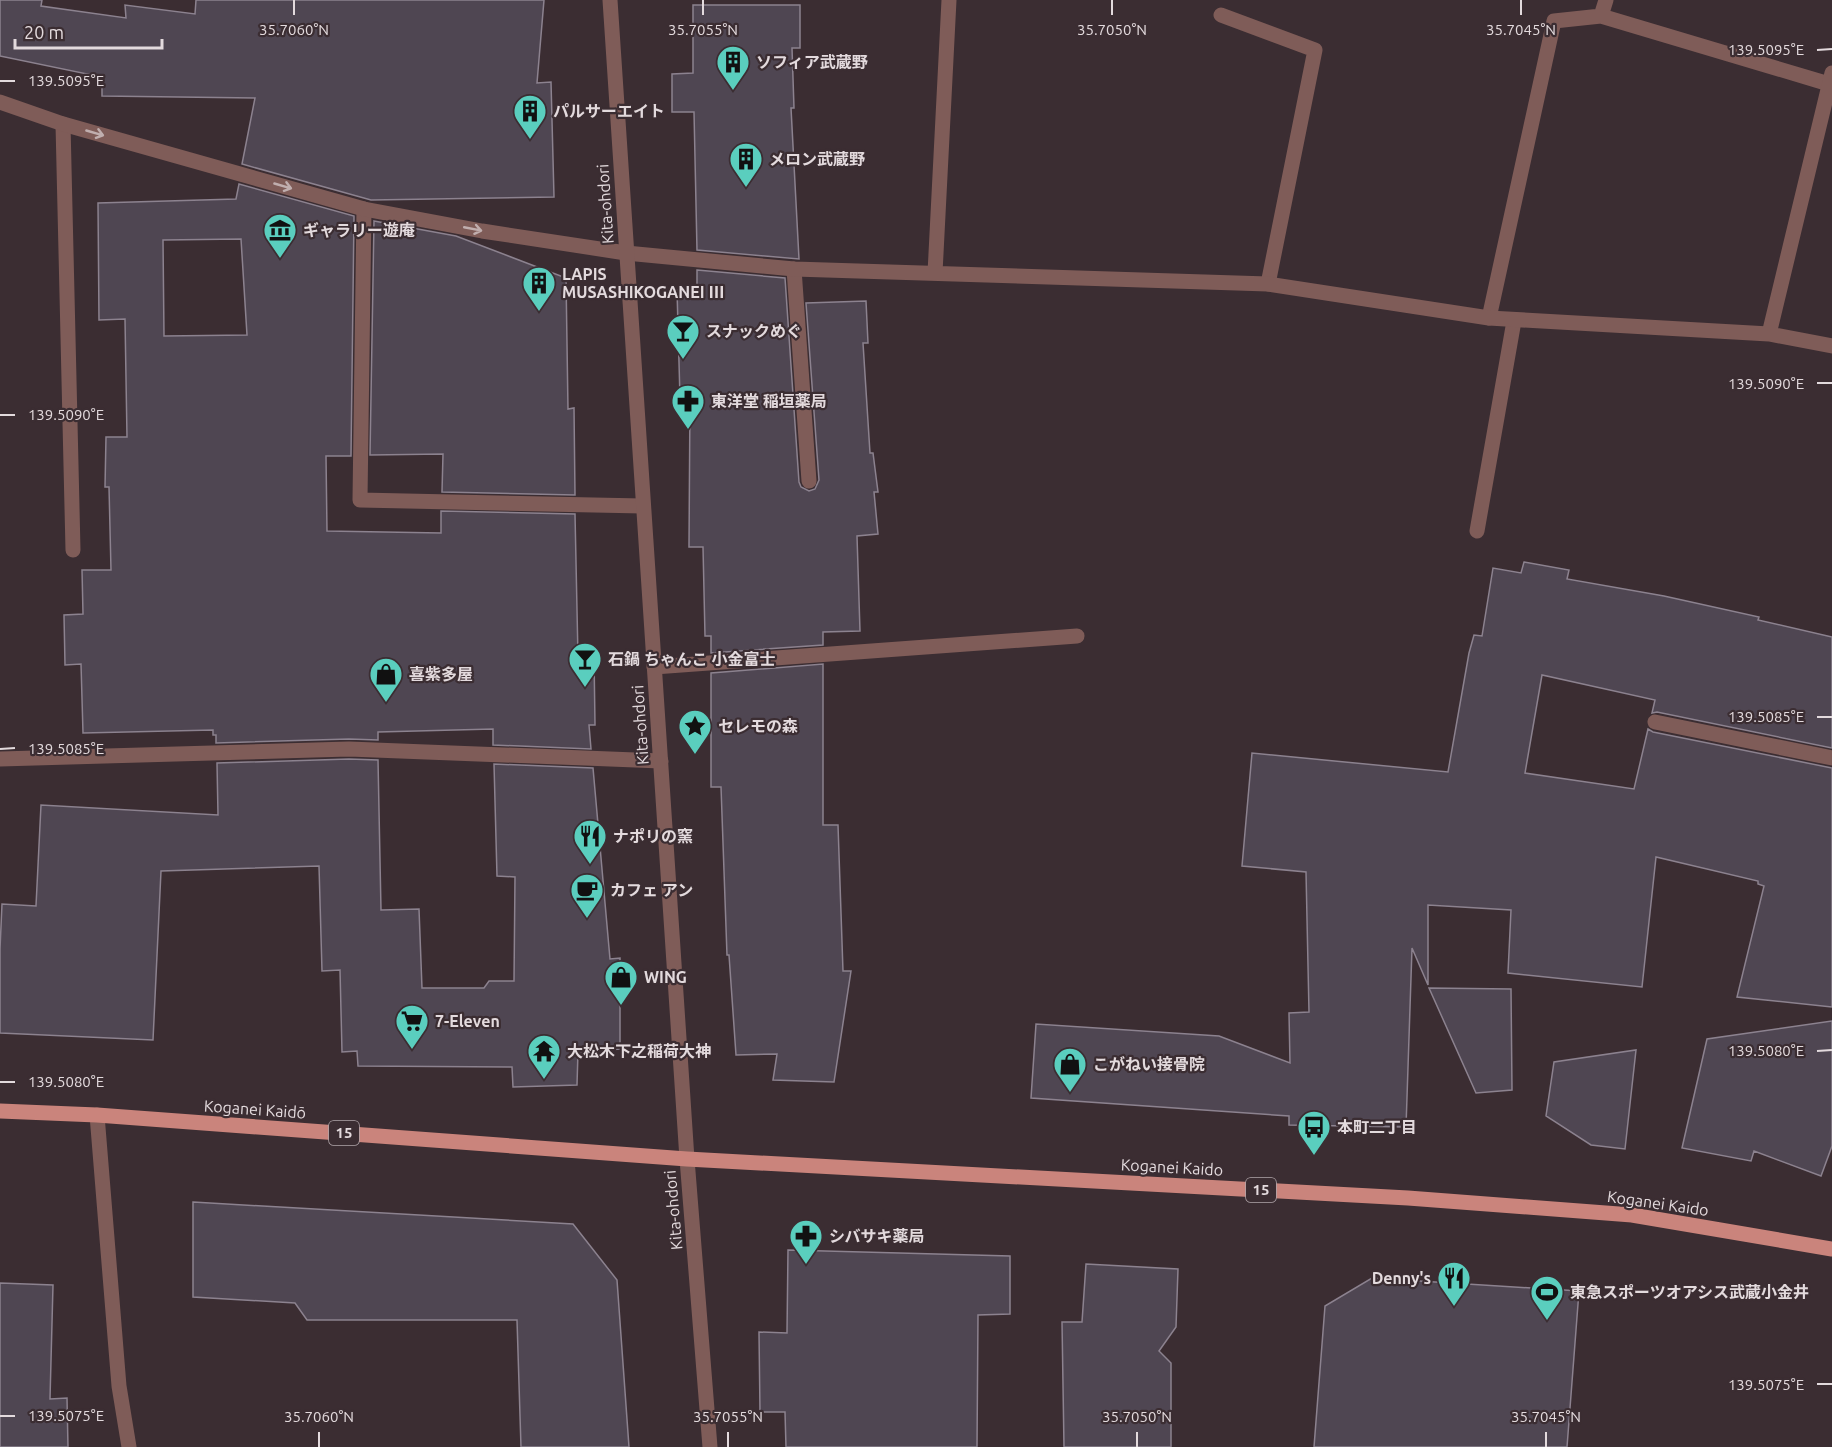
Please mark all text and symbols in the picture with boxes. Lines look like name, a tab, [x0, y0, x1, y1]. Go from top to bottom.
scale bar	[15, 12, 162, 50]
text: 35.7060°N	[259, 21, 329, 38]
text: 35.7055°N	[668, 21, 738, 38]
text: 35.7050°N	[1077, 21, 1147, 38]
text: 35.7045°N	[1486, 21, 1556, 38]
text: 20 m	[24, 22, 64, 42]
text: 139.5095°E	[1728, 41, 1804, 58]
building icon: ソフィア武蔵野	[715, 44, 751, 91]
place label: ソフィア武蔵野	[756, 53, 868, 71]
text: 139.5095°E	[28, 72, 104, 89]
building icon: パルサーエイト	[512, 93, 548, 140]
place label: パルサーエイト	[553, 102, 665, 120]
one-way arrow	[86, 128, 105, 140]
building icon: メロン武蔵野	[728, 141, 764, 188]
place label: メロン武蔵野	[769, 150, 865, 168]
street label: Kita-ohdori	[593, 163, 617, 245]
one-way arrow	[273, 181, 292, 192]
museum icon: ギャラリー遊庵	[262, 212, 298, 259]
place label: ギャラリー遊庵	[303, 221, 415, 239]
one-way arrow	[463, 224, 482, 235]
building icon: LAPIS MUSASHIKOGANEI Ⅲ	[521, 265, 557, 312]
place label: LAPIS MUSASHIKOGANEI Ⅲ	[562, 265, 724, 301]
bar icon: スナックめぐ	[665, 313, 701, 360]
place label: スナックめぐ	[706, 322, 802, 340]
text: 139.5090°E	[1728, 375, 1804, 392]
pharmacy icon: 東洋堂 稲垣薬局	[670, 383, 706, 430]
place label: 東洋堂 稲垣薬局	[711, 392, 827, 410]
text: 139.5090°E	[28, 406, 104, 423]
bar icon: 石鍋 ちゃんこ 小金富士	[567, 641, 603, 688]
place label: 石鍋 ちゃんこ 小金富士	[608, 650, 776, 668]
shop icon: 喜紫多屋	[368, 656, 404, 703]
place label: 喜紫多屋	[409, 665, 473, 683]
street label: Kita-ohdori	[628, 684, 652, 766]
place icon: セレモの森	[677, 708, 713, 755]
text: 139.5085°E	[1728, 708, 1804, 725]
place label: セレモの森	[718, 717, 798, 735]
text: 139.5085°E	[28, 740, 104, 757]
restaurant icon: ナポリの窯	[572, 818, 608, 865]
place label: ナポリの窯	[613, 827, 693, 845]
cafe icon: カフェ アン	[569, 872, 605, 919]
place label: カフェ アン	[610, 881, 693, 899]
shop icon: WING	[603, 959, 639, 1006]
place label: WING	[644, 968, 687, 986]
supermarket icon: 7-Eleven	[394, 1003, 430, 1050]
place label: 7-Eleven	[435, 1012, 500, 1030]
temple icon: 大松木下之稲荷大神	[526, 1033, 562, 1080]
place label: 大松木下之稲荷大神	[567, 1042, 711, 1060]
text: 139.5080°E	[1728, 1042, 1804, 1059]
shop icon: こがねい接骨院	[1052, 1046, 1088, 1093]
place label: こがねい接骨院	[1093, 1055, 1205, 1073]
text: 139.5080°E	[28, 1073, 104, 1090]
street label: Koganei Kaidō	[203, 1096, 307, 1122]
bus stop icon: 本町二丁目	[1296, 1109, 1332, 1156]
place label: 本町二丁目	[1337, 1118, 1417, 1136]
road number: 15	[329, 1121, 359, 1145]
street label: Koganei Kaido	[1120, 1155, 1224, 1179]
street label: Kita-ohdori	[661, 1169, 685, 1251]
road number: 15	[1246, 1178, 1276, 1202]
street label: Koganei Kaido	[1606, 1187, 1710, 1219]
pharmacy icon: シバサキ薬局	[788, 1218, 824, 1265]
place label: シバサキ薬局	[829, 1227, 925, 1245]
restaurant icon: Denny's	[1436, 1260, 1472, 1307]
place label: Denny's	[1372, 1269, 1431, 1287]
sports icon: 東急スポーツオアシス武蔵小金井	[1529, 1274, 1565, 1321]
place label: 東急スポーツオアシス武蔵小金井	[1570, 1283, 1809, 1301]
text: 139.5075°E	[1728, 1376, 1804, 1393]
text: 139.5075°E	[28, 1407, 104, 1424]
text: 35.7060°N	[284, 1408, 354, 1425]
text: 35.7055°N	[693, 1408, 763, 1425]
text: 35.7050°N	[1102, 1408, 1172, 1425]
text: 35.7045°N	[1511, 1408, 1581, 1425]

